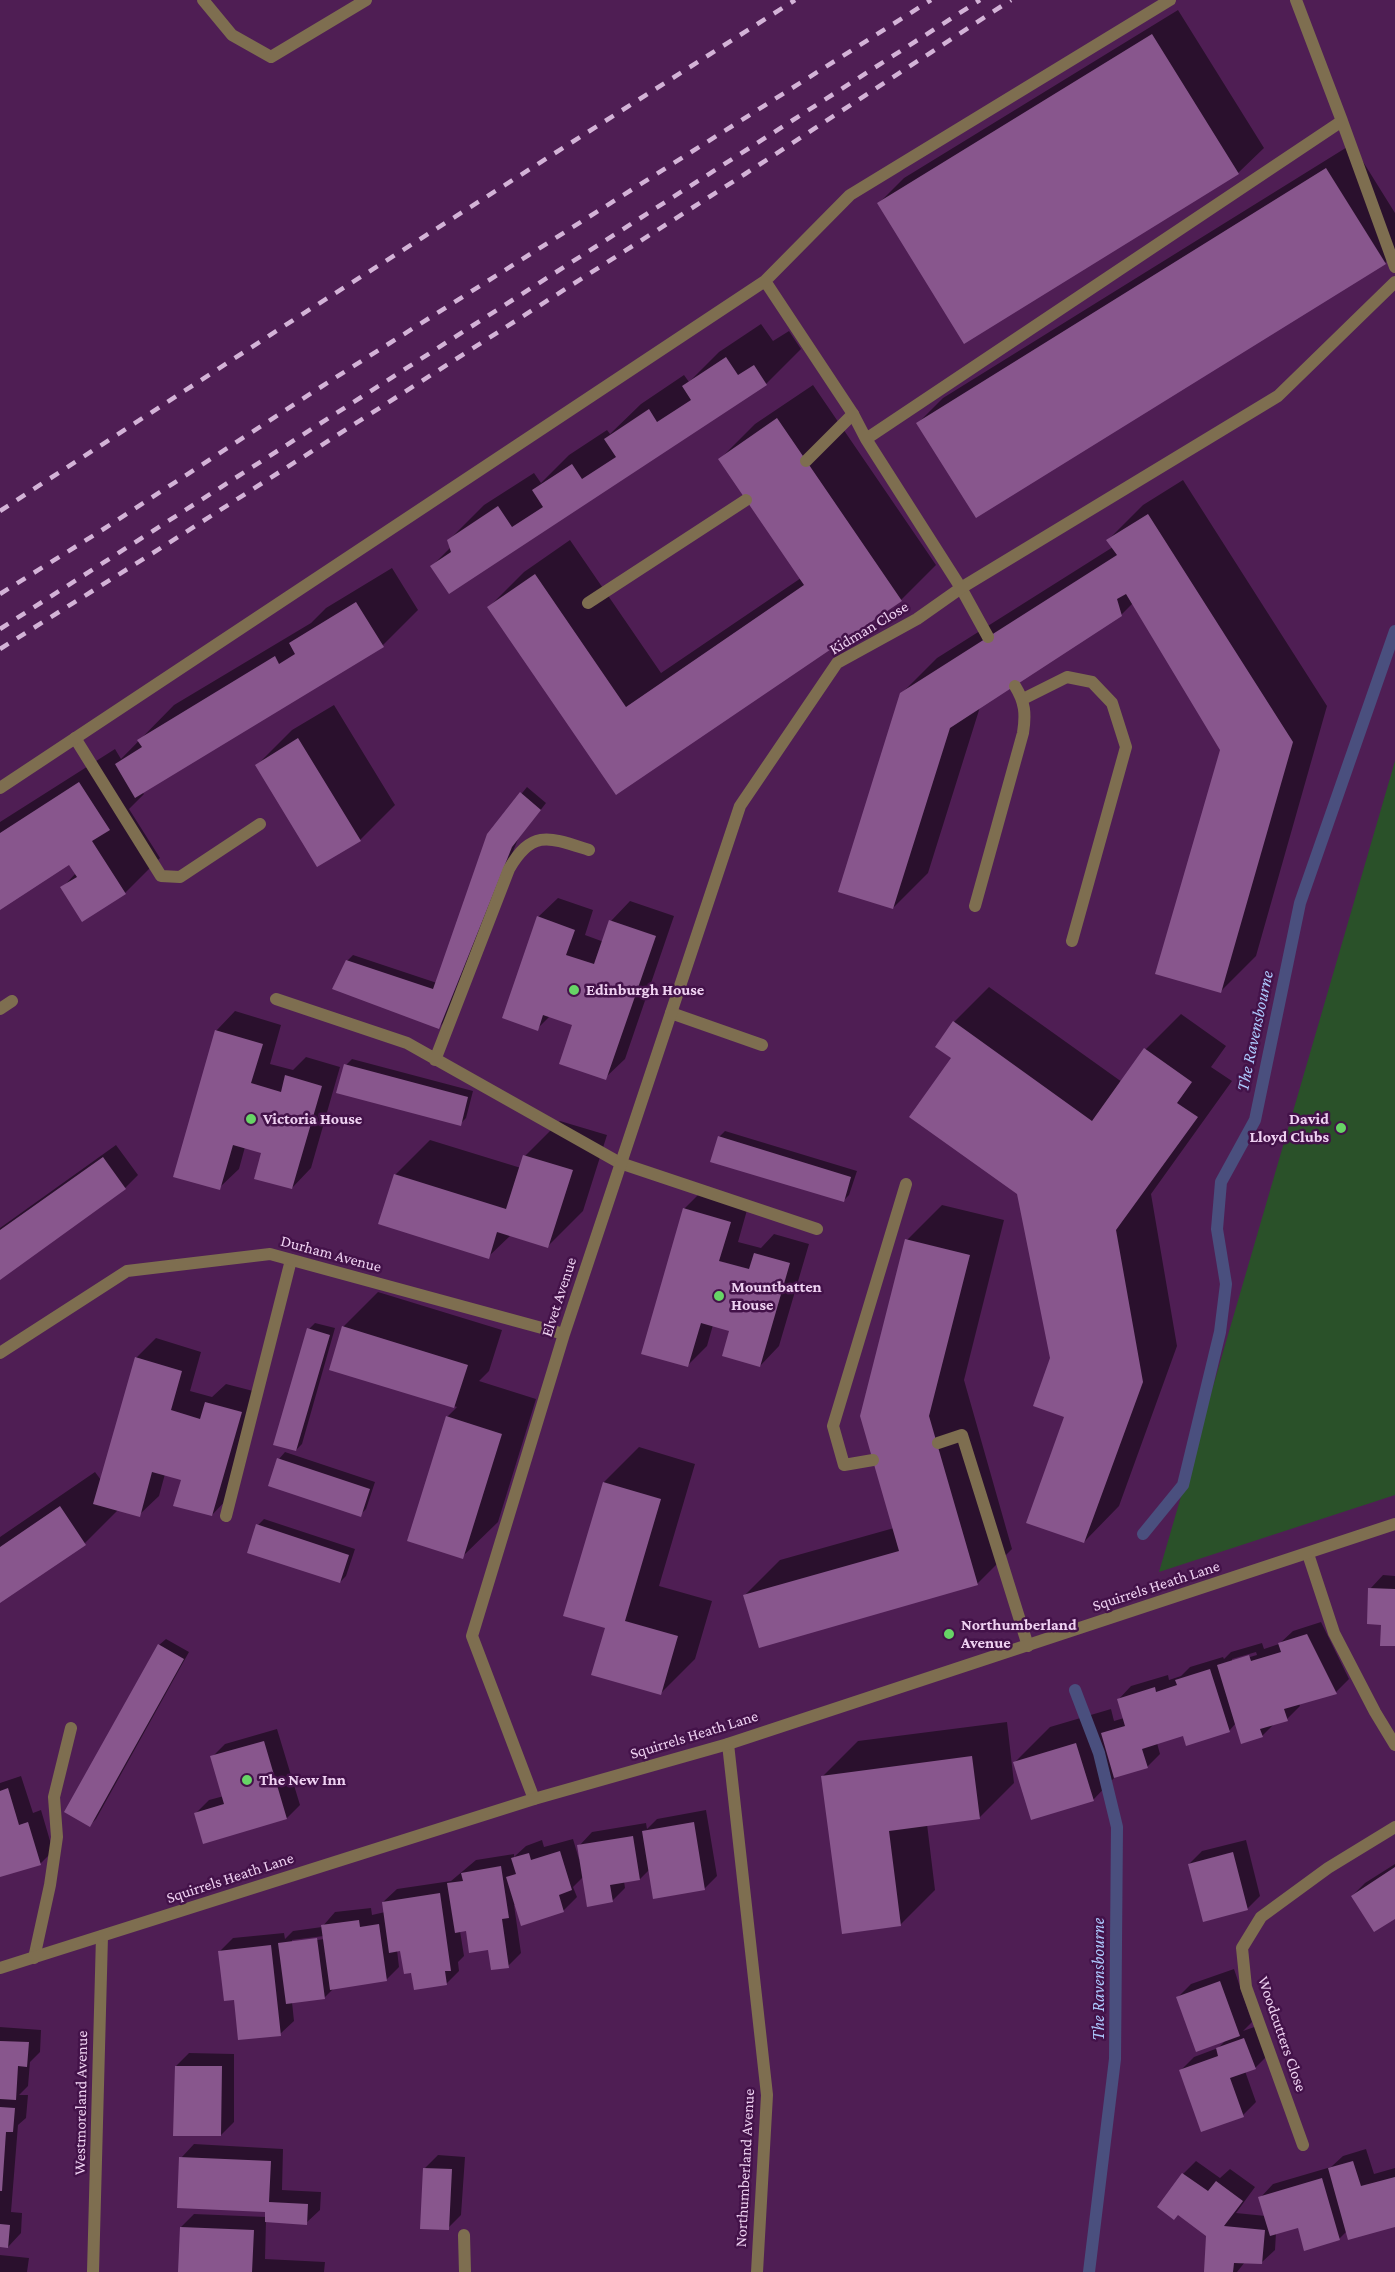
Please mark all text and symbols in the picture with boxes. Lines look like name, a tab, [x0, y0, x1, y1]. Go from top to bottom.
street label: Kidman Close	[826, 597, 912, 659]
water label: The Ravensbourne	[1232, 969, 1278, 1093]
place label: Edinburgh House	[586, 980, 704, 1000]
marker: Edinburgh House	[567, 983, 581, 997]
place label: Victoria House	[263, 1109, 362, 1129]
place label: David Lloyd Clubs	[1249, 1109, 1329, 1147]
marker: Victoria House	[244, 1112, 258, 1126]
marker: David Lloyd Clubs	[1334, 1121, 1348, 1135]
street label: Durham Avenue	[278, 1231, 384, 1277]
street label: Elvet Avenue	[537, 1255, 581, 1339]
place label: Mountbatten House	[731, 1277, 822, 1315]
marker: Mountbatten House	[712, 1289, 726, 1303]
street label: Squirrels Heath Lane	[1090, 1556, 1222, 1616]
place label: Northumberland Avenue	[961, 1615, 1077, 1653]
marker: Northumberland Avenue	[942, 1627, 956, 1641]
street label: Squirrels Heath Lane	[628, 1706, 760, 1764]
place label: The New Inn	[259, 1770, 346, 1790]
marker: The New Inn	[240, 1773, 254, 1787]
street label: Squirrels Heath Lane	[164, 1848, 296, 1908]
water label: The Ravensbourne	[1087, 1918, 1109, 2040]
street label: Woodcutters Close	[1253, 1974, 1311, 2094]
street label: Westmoreland Avenue	[70, 2031, 92, 2175]
street label: Northumberland Avenue	[731, 2088, 759, 2248]

